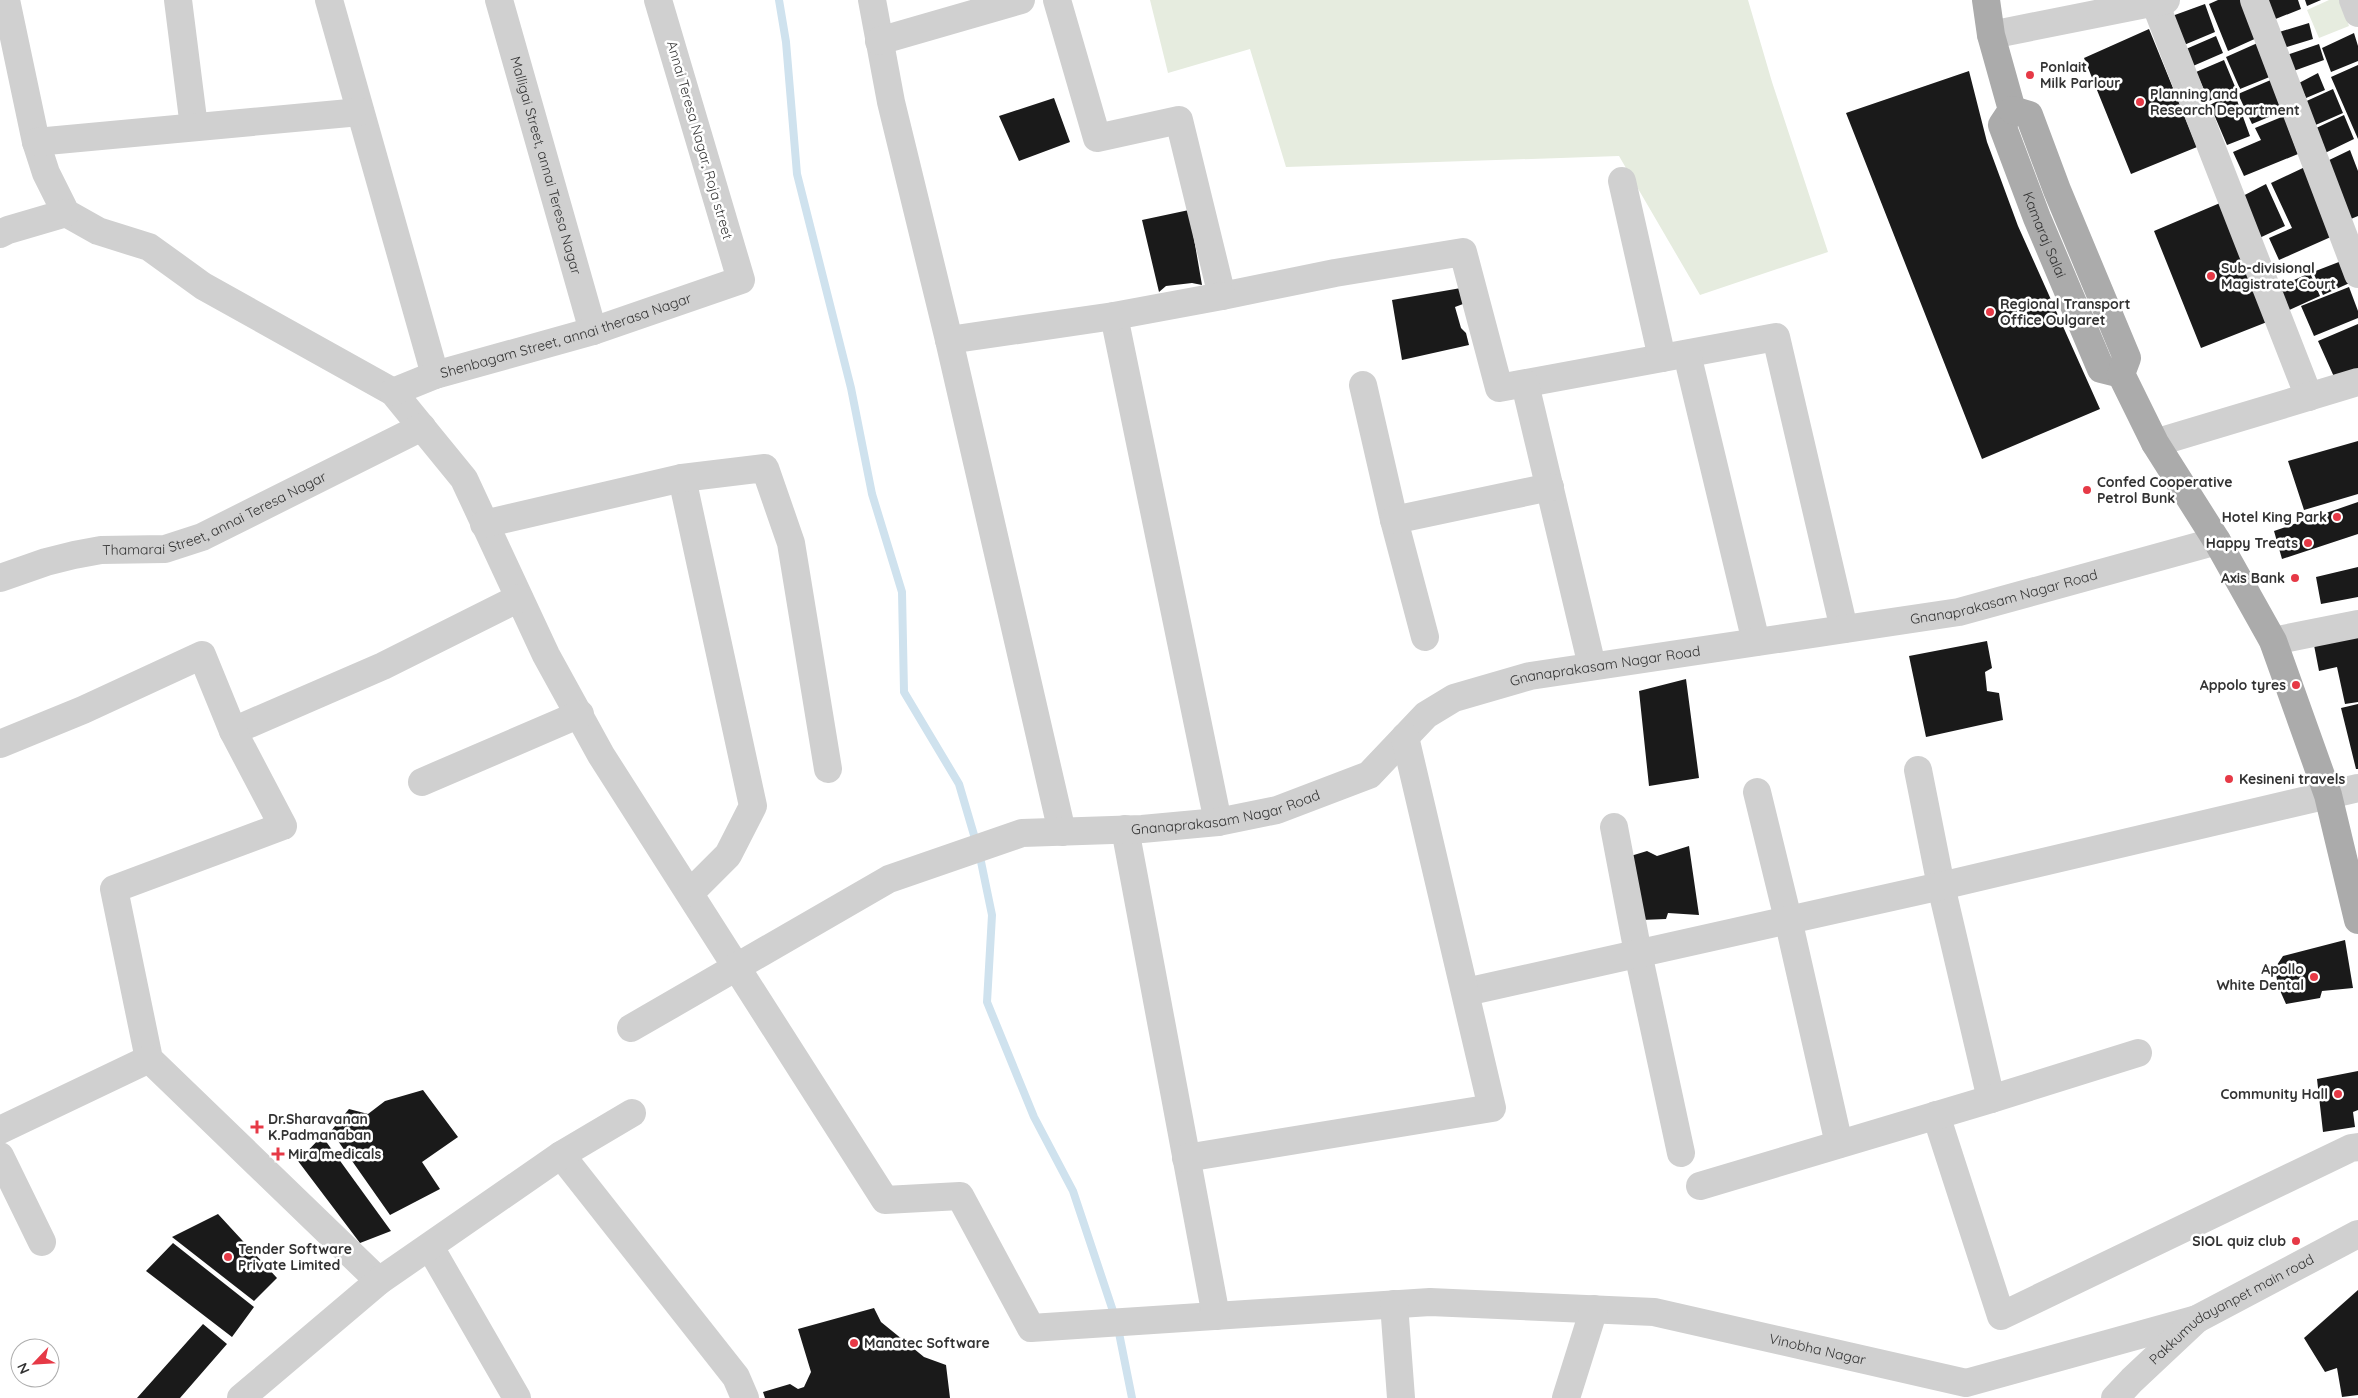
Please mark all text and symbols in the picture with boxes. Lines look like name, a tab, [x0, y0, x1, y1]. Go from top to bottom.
street label: Annai Teresa Nagar, Roja street	[663, 39, 737, 242]
street label: Malligai Street, annai Teresa Nagar	[506, 54, 586, 277]
place label: Ponlait Milk Parlour	[2040, 58, 2120, 92]
marker: Ponlait Milk Parlour	[2024, 69, 2036, 81]
place label: Planning and Research Department	[2150, 85, 2300, 119]
marker: Planning and Research Department	[2134, 96, 2146, 108]
street label: Kamaraj Salai	[2019, 189, 2070, 281]
place label: Sub-divisional Magistrate Court	[2221, 259, 2336, 293]
marker: Sub-divisional Magistrate Court	[2205, 270, 2217, 282]
street label: Shenbagam Street, annai therasa Nagar	[438, 289, 695, 382]
place label: Regional Transport Office Oulgaret	[2000, 295, 2131, 329]
marker: Regional Transport Office Oulgaret	[1984, 306, 1996, 318]
street label: Thamarai Street, annai Teresa Nagar	[102, 467, 330, 559]
place label: Confed Cooperative Petrol Bunk	[2097, 473, 2233, 507]
marker: Confed Cooperative Petrol Bunk	[2081, 484, 2093, 496]
place label: Hotel King Park	[2222, 508, 2327, 526]
marker: Hotel King Park	[2331, 511, 2343, 523]
place label: Happy Treats	[2206, 534, 2298, 552]
marker: Happy Treats	[2302, 537, 2314, 549]
street label: Gnanaprakasam Nagar Road	[1909, 565, 2099, 628]
place label: Axis Bank	[2221, 569, 2285, 587]
marker: Axis Bank	[2289, 572, 2301, 584]
street label: Gnanaprakasam Nagar Road	[1508, 642, 1701, 690]
place label: Appolo tyres	[2200, 676, 2286, 694]
marker: Appolo tyres	[2290, 679, 2302, 691]
place label: Kesineni travels	[2239, 770, 2345, 788]
marker: Kesineni travels	[2223, 773, 2235, 785]
street label: Gnanaprakasam Nagar Road	[1131, 786, 1322, 838]
place label: Apollo White Dental	[2216, 960, 2304, 994]
marker: Apollo White Dental	[2308, 971, 2320, 983]
place label: Community Hall	[2221, 1085, 2328, 1103]
marker: Community Hall	[2332, 1088, 2344, 1100]
place label: Dr.Sharavanan K.Padmanaban	[268, 1110, 371, 1144]
marker: Dr.Sharavanan K.Padmanaban	[250, 1120, 264, 1134]
place label: Mira medicals	[288, 1145, 382, 1163]
marker: Mira medicals	[272, 1148, 284, 1160]
place label: SIOL quiz club	[2192, 1232, 2286, 1250]
marker: SIOL quiz club	[2290, 1235, 2302, 1247]
place label: Tender Software Private Limited	[238, 1240, 352, 1274]
street label: Pakkumudayanpet main road	[2145, 1250, 2317, 1368]
marker: Tender Software Private Limited	[222, 1251, 234, 1263]
street label: Vinobha Nagar	[1767, 1329, 1868, 1369]
place label: Manatec Software	[864, 1334, 990, 1352]
marker: Manatec Software	[848, 1337, 860, 1349]
north arrow	[10, 1338, 60, 1388]
text: N	[13, 1360, 34, 1377]

